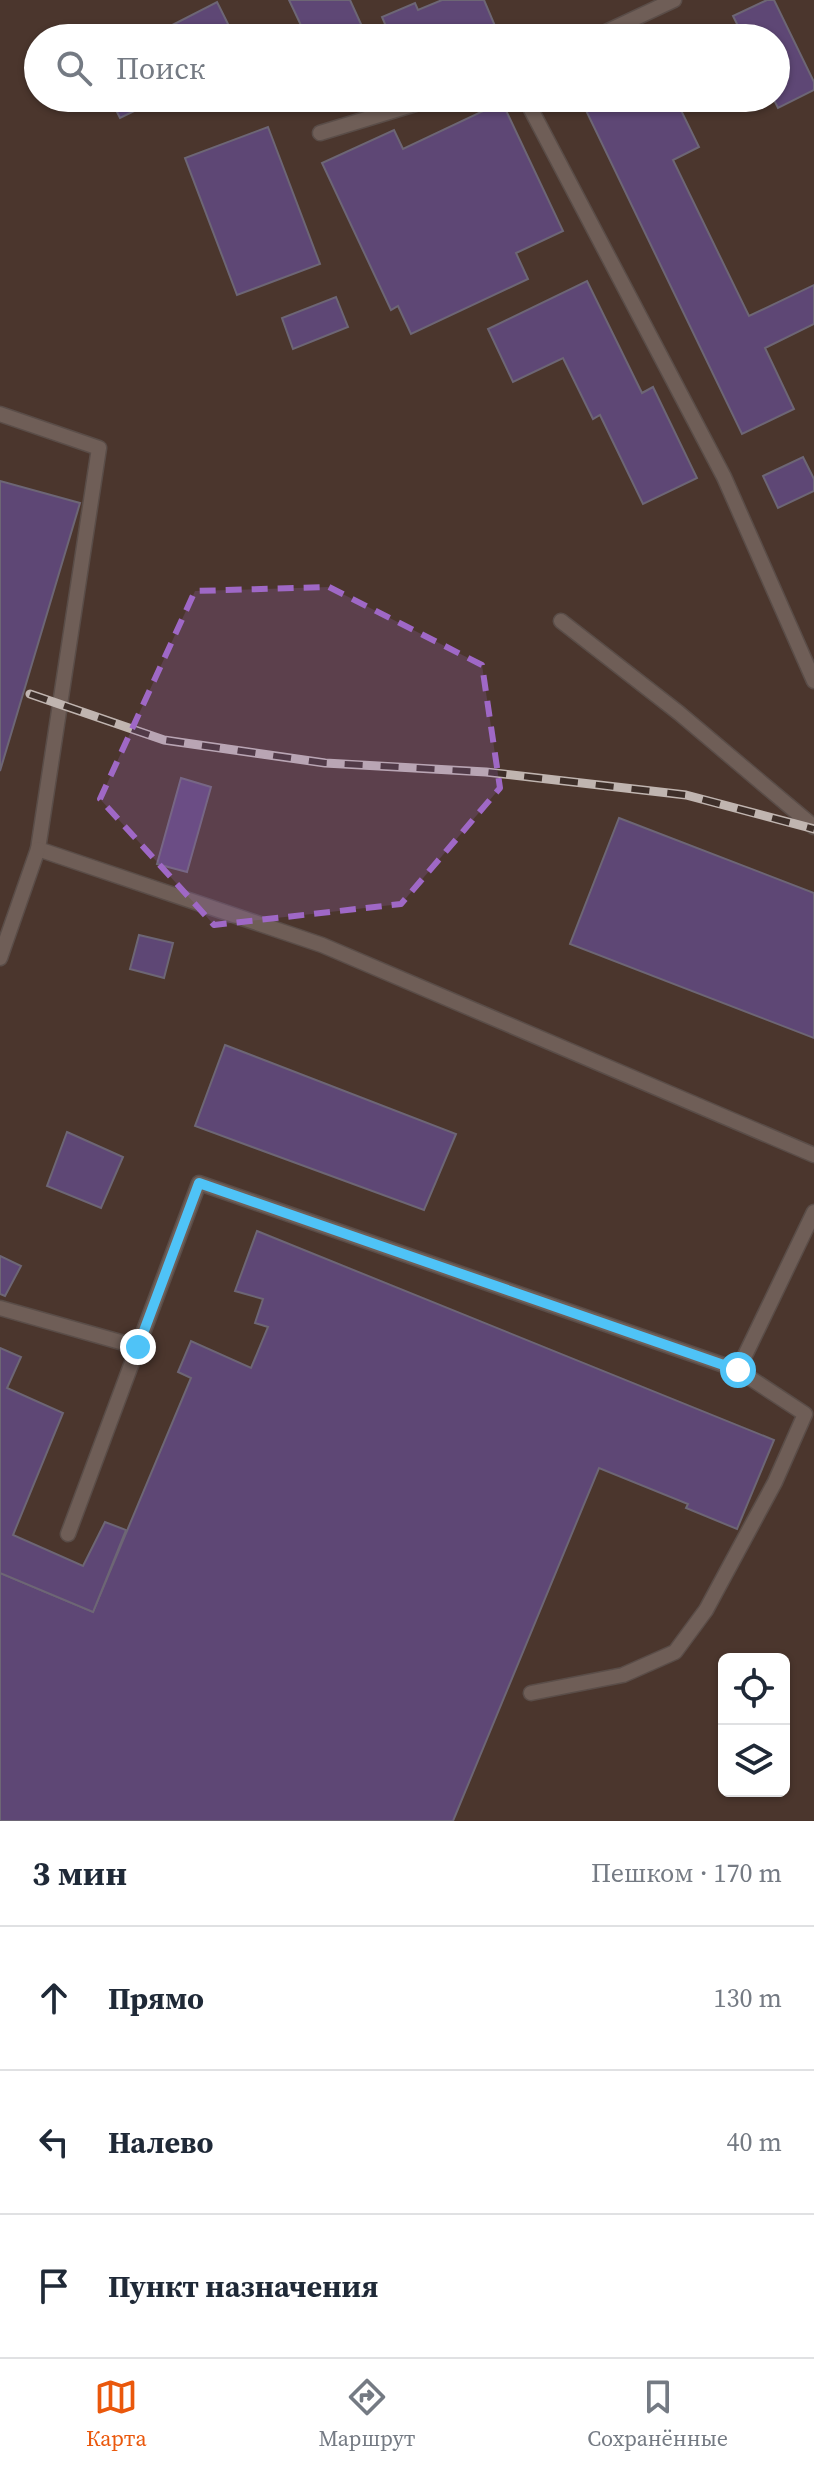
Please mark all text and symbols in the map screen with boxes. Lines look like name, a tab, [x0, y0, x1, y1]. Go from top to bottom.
search box	[24, 24, 790, 112]
icon: search	[52, 46, 96, 90]
text: Поиск	[116, 48, 205, 89]
route end	[120, 1329, 156, 1365]
route start	[720, 1352, 756, 1388]
map controls	[718, 1653, 790, 1797]
button: locate	[718, 1653, 790, 1725]
button: layers	[718, 1725, 790, 1797]
text: 3 мин	[32, 1850, 127, 1896]
text: Пешком · 170 m	[591, 1855, 782, 1891]
icon: ahead	[32, 1976, 76, 2020]
text: Прямо	[108, 1978, 204, 2019]
text: 130 m	[714, 1980, 782, 2016]
icon: left	[32, 2120, 76, 2164]
text: Налево	[108, 2122, 213, 2163]
text: 40 m	[727, 2124, 782, 2160]
icon: arrive	[32, 2264, 76, 2308]
text: Пункт назначения	[108, 2266, 378, 2307]
tab: Карта	[86, 2375, 147, 2453]
tab: Маршрут	[318, 2375, 415, 2453]
tab: Сохранённые	[587, 2375, 728, 2453]

